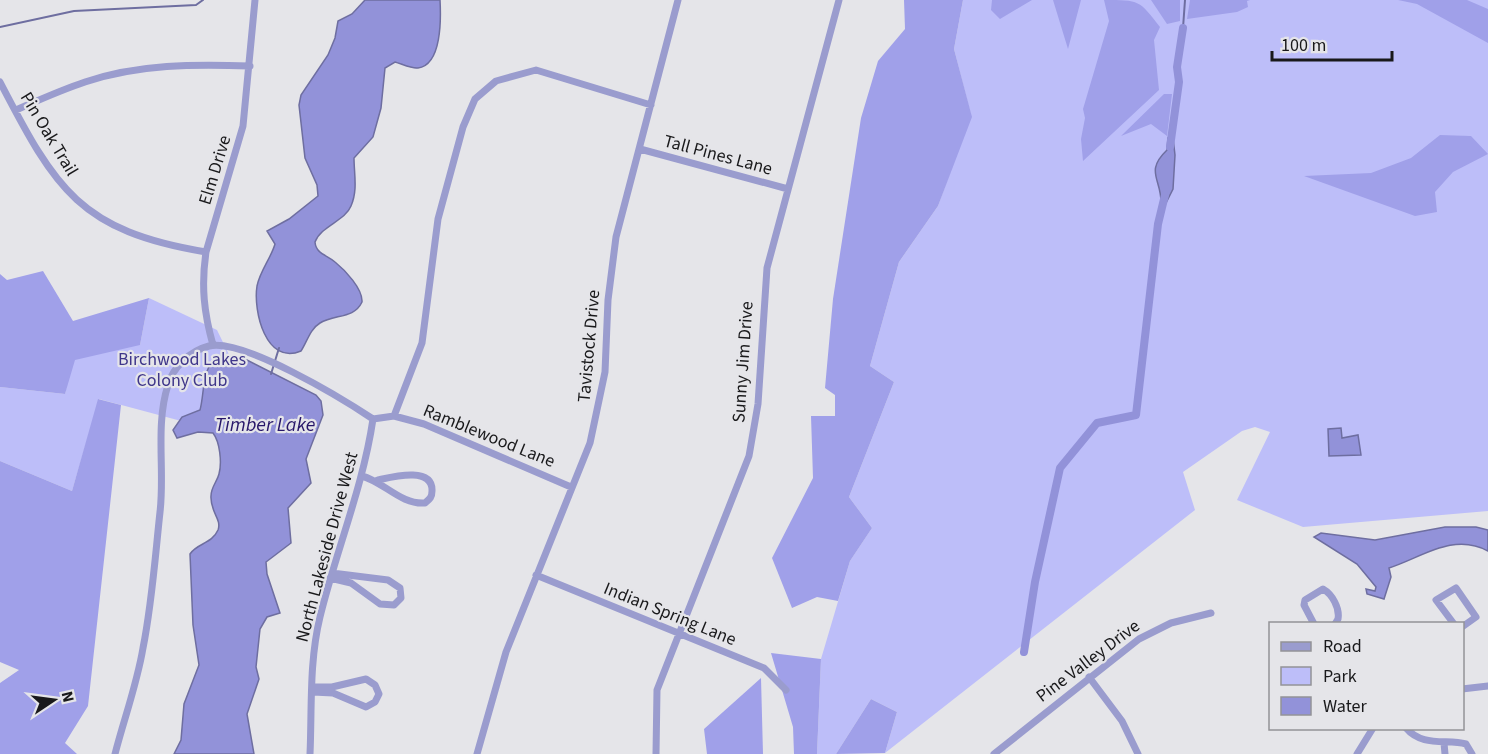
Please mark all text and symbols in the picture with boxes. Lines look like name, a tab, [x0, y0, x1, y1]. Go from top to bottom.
scale bar	[1272, 24, 1392, 62]
text: 100 m	[1281, 33, 1326, 58]
street label: Pin Oak Trail	[14, 87, 84, 181]
street label: Tall Pines Lane	[661, 129, 775, 181]
street label: Elm Drive	[193, 132, 237, 208]
street label: Tavistock Drive	[572, 289, 606, 403]
street label: Sunny Jim Drive	[726, 300, 760, 424]
park label: Birchwood Lakes Colony Club	[118, 347, 246, 393]
street label: Ramblewood Lane	[419, 398, 559, 474]
water label: Timber Lake	[215, 411, 315, 439]
street label: North Lakeside Drive West	[290, 449, 364, 645]
street label: Indian Spring Lane	[600, 576, 740, 652]
street label: Pine Valley Drive	[1031, 614, 1145, 708]
legend	[1269, 622, 1464, 730]
text: Road	[1323, 634, 1362, 659]
text: Park	[1323, 664, 1357, 689]
north arrow	[24, 670, 84, 730]
text: N	[56, 689, 80, 705]
text: Water	[1323, 694, 1367, 719]

